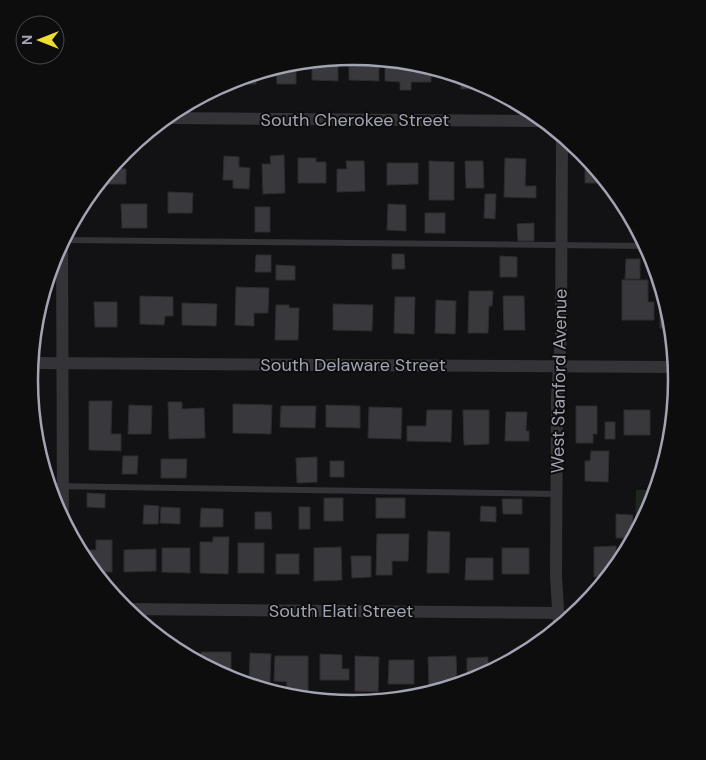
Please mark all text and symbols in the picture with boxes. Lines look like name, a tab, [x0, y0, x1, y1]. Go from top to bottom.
north arrow	[15, 15, 65, 65]
text: N	[18, 35, 36, 45]
street label: South Cherokee Street	[261, 108, 449, 132]
street label: West Stanford Avenue	[545, 288, 573, 474]
street label: South Delaware Street	[260, 353, 446, 377]
street label: South Elati Street	[269, 599, 413, 623]

